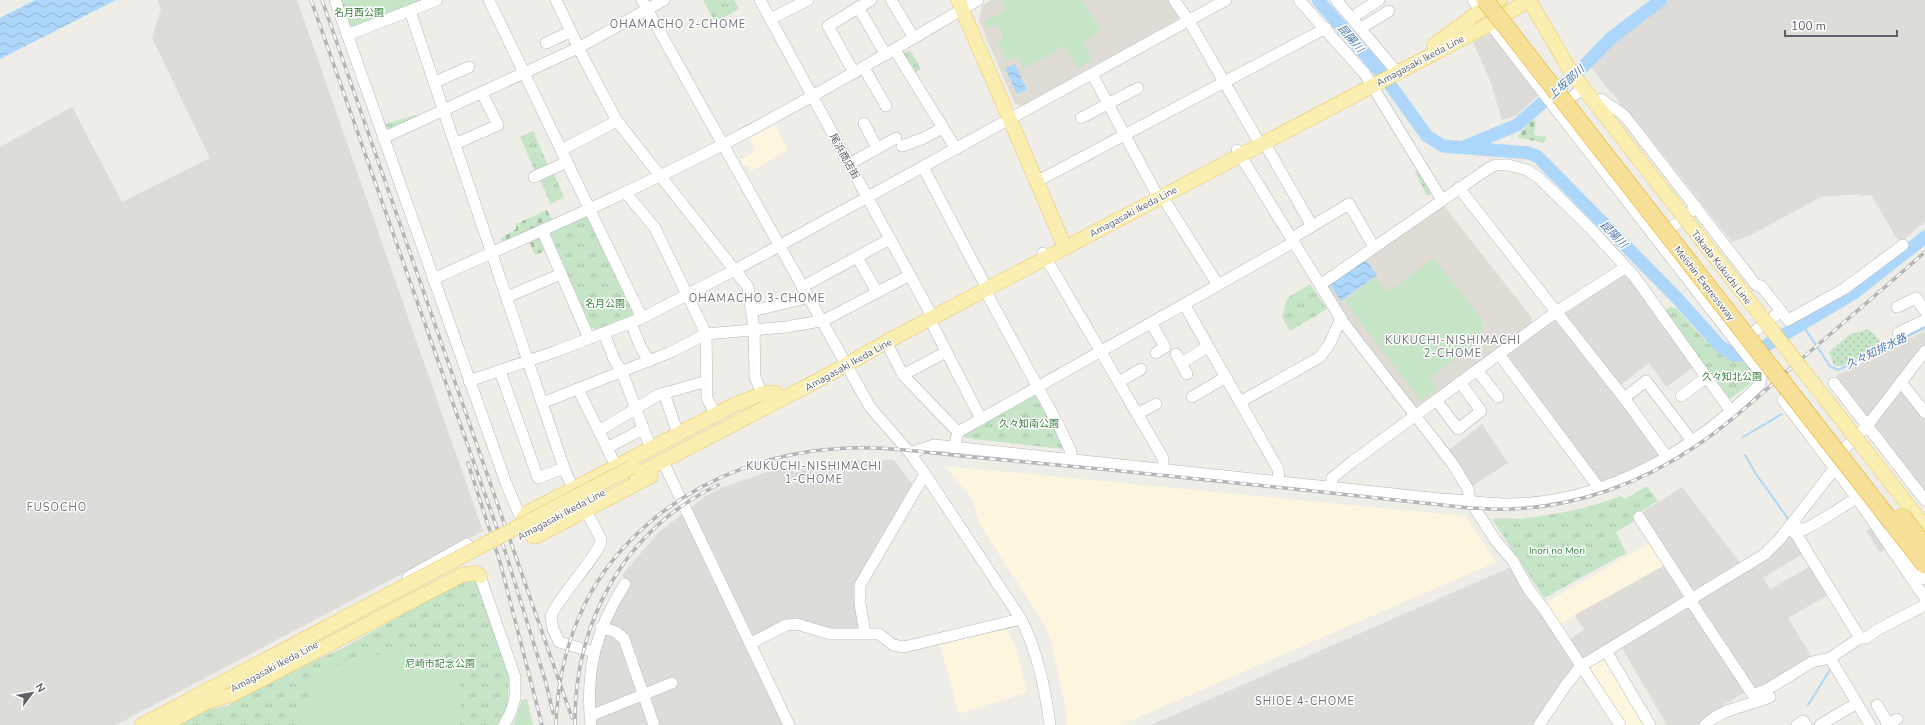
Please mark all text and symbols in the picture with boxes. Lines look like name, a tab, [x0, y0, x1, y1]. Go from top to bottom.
park label: 名月西公園	[334, 6, 384, 20]
scale bar	[1785, 12, 1897, 38]
district label: OHAMACHO 2-CHOME	[610, 17, 746, 32]
text: 100 m	[1791, 18, 1826, 34]
water label: 昆陽川	[1334, 21, 1368, 56]
street label: Amagasaki Ikeda Line	[1374, 32, 1467, 90]
water label: 上坂部川	[1545, 61, 1588, 103]
street label: 尾浜商店街	[826, 131, 862, 182]
street label: Amagasaki Ikeda Line	[1087, 183, 1180, 241]
water label: 昆陽川	[1597, 217, 1631, 252]
street label: Takada Kukuchi Line	[1688, 228, 1755, 308]
street label: Meishin Expressway	[1671, 243, 1738, 325]
district label: OHAMACHO 3-CHOME	[689, 291, 825, 306]
park label: 名月公園	[585, 297, 625, 311]
water label: 久々知排水路	[1843, 330, 1910, 373]
district label: KUKUCHI-NISHIMACHI 2-CHOME	[1385, 333, 1521, 361]
street label: Amagasaki Ikeda Line	[802, 335, 895, 395]
park label: 久々知北公園	[1702, 370, 1762, 384]
park label: 久々知南公園	[999, 417, 1059, 431]
district label: KUKUCHI-NISHIMACHI 1-CHOME	[746, 459, 882, 487]
street label: Amagasaki Ikeda Line	[515, 486, 608, 544]
district label: FUSOCHO	[27, 500, 87, 515]
park label: Inori no Mori	[1529, 544, 1585, 558]
street label: Amagasaki Ikeda Line	[228, 638, 321, 696]
park label: 尼崎市記念公園	[405, 657, 475, 671]
north arrow	[12, 673, 52, 713]
text: N	[32, 680, 49, 695]
district label: SHIOE 4-CHOME	[1255, 694, 1355, 709]

